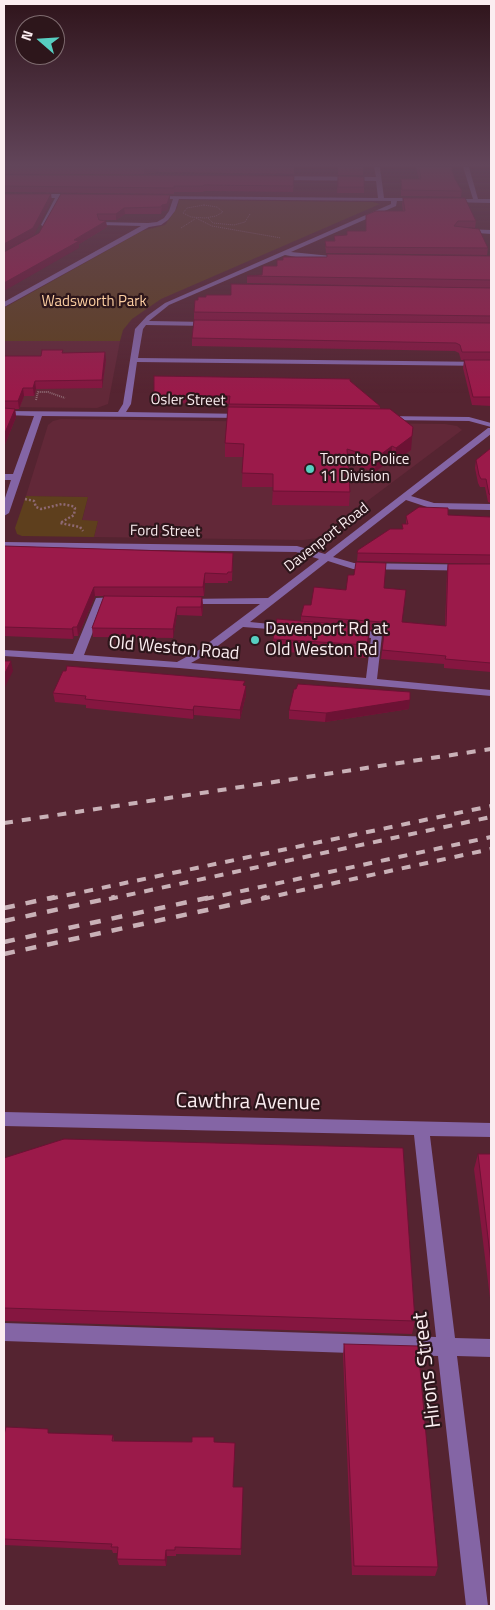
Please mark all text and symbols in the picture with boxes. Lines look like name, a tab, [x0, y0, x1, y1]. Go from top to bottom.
north arrow	[15, 15, 65, 65]
text: N	[15, 27, 38, 43]
park label: Wadsworth Park	[41, 293, 147, 311]
street label: Osler Street	[150, 391, 226, 411]
place label: Toronto Police 11 Division	[320, 451, 409, 486]
marker: Toronto Police 11 Division	[304, 463, 316, 475]
street label: Davenport Road	[281, 500, 373, 576]
street label: Ford Street	[130, 522, 200, 542]
place label: Davenport Rd at Old Weston Rd	[265, 619, 388, 662]
street label: Old Weston Road	[108, 633, 240, 665]
marker: Davenport Rd at Old Weston Rd	[249, 634, 261, 646]
street label: Cawthra Avenue	[175, 1089, 321, 1117]
street label: Hirons Street	[408, 1311, 448, 1429]

